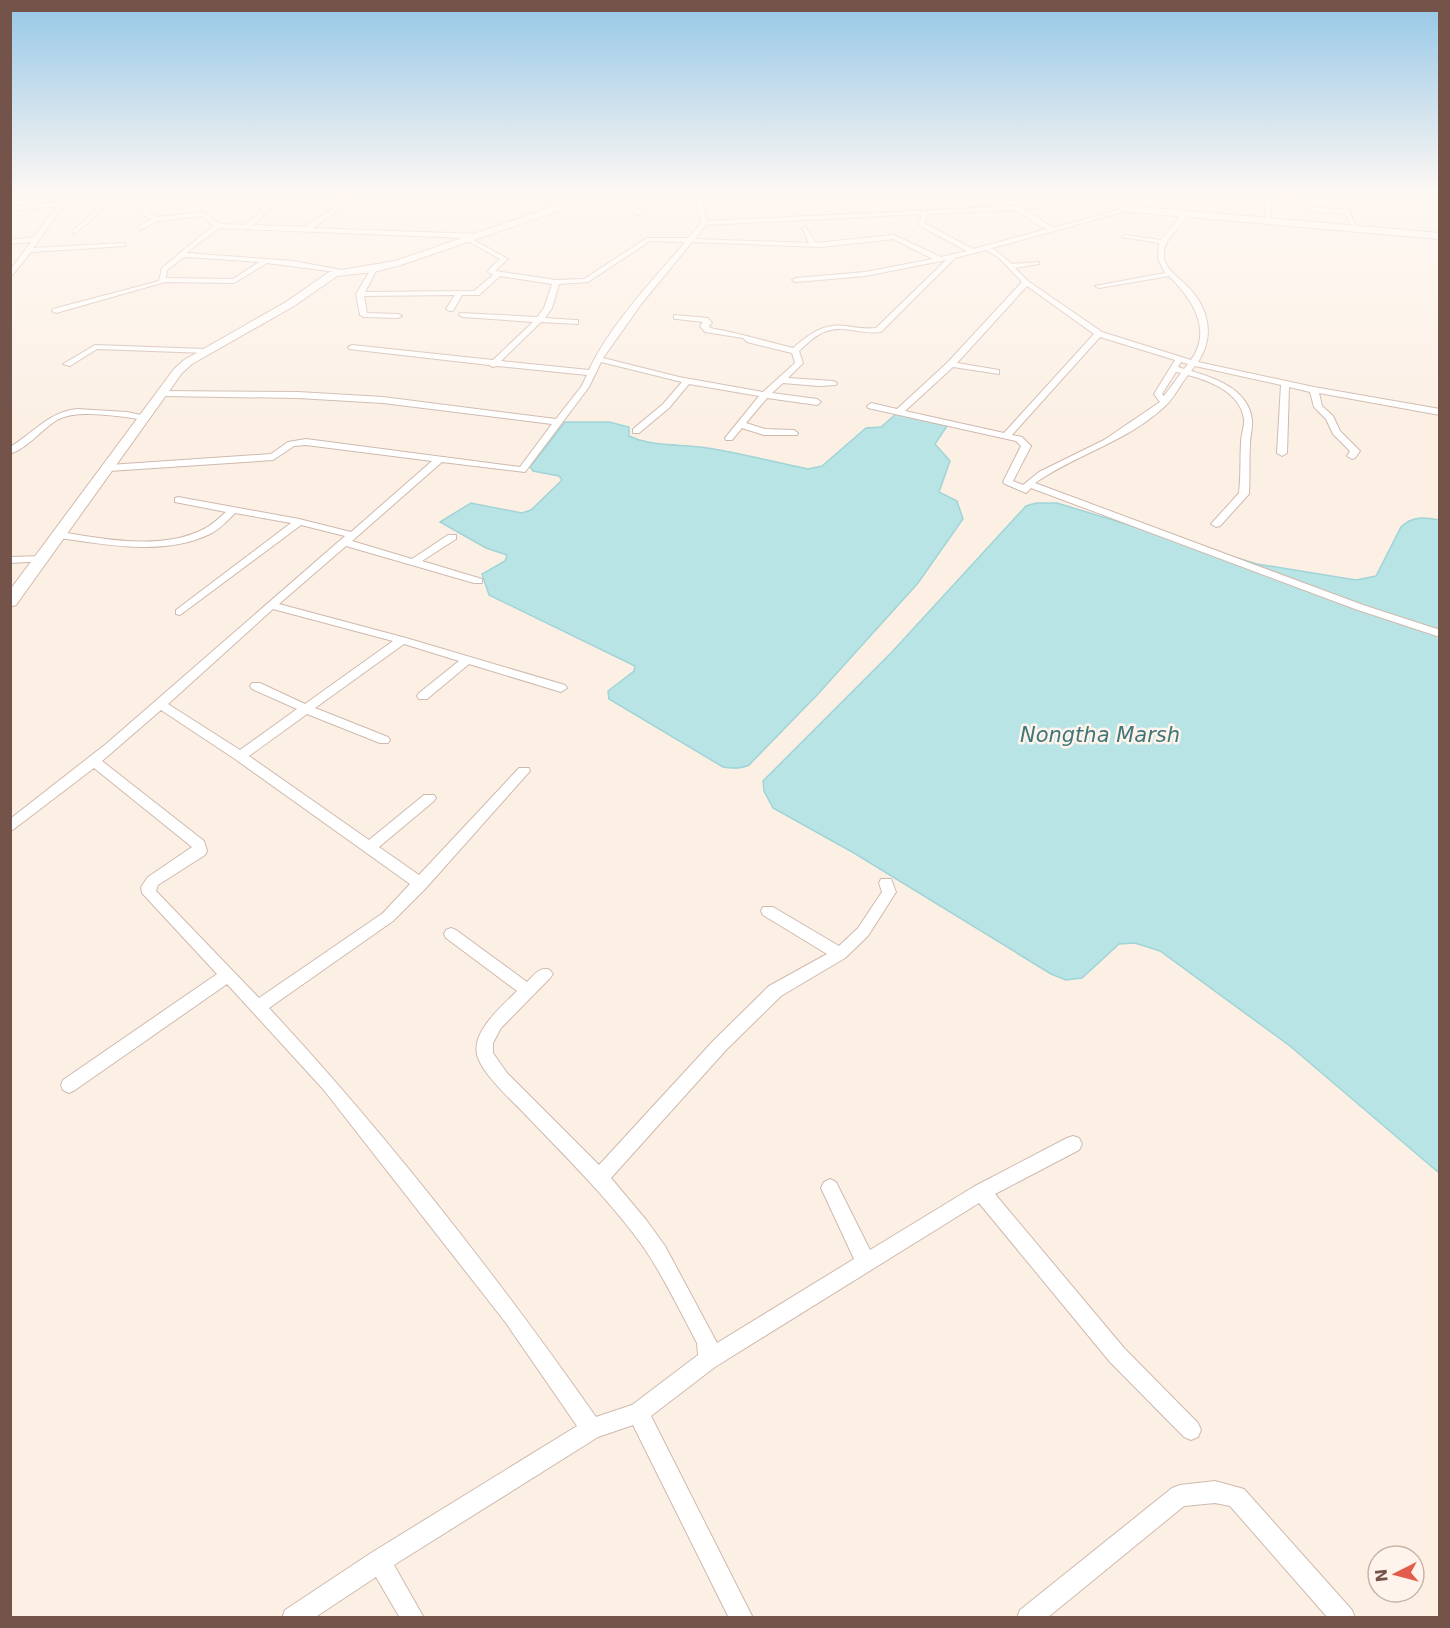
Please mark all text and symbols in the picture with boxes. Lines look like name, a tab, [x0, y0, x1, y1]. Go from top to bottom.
water label: Nongtha Marsh	[1020, 723, 1180, 747]
north arrow	[1366, 1544, 1426, 1604]
text: N	[1371, 1568, 1392, 1583]

